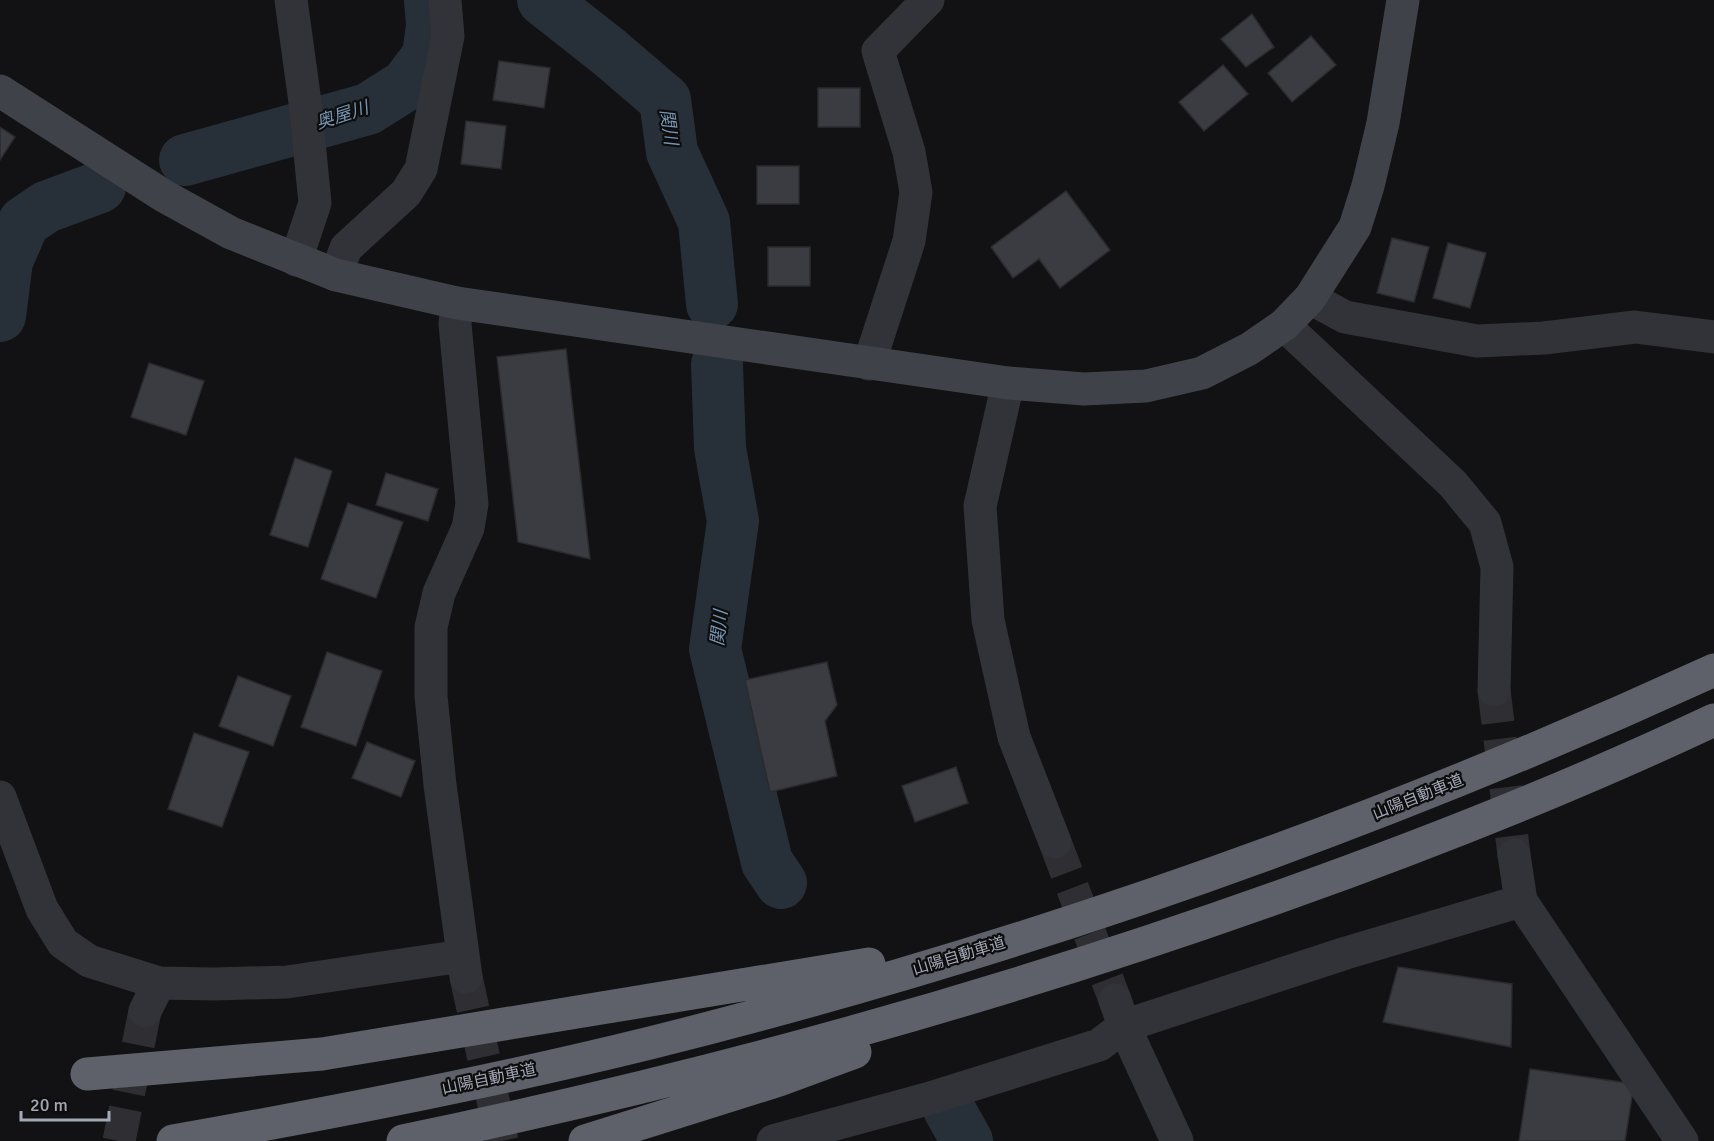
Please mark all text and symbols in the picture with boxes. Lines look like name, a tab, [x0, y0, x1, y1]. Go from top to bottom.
water label: 奥屋川	[313, 96, 373, 134]
water label: 関川	[656, 108, 683, 148]
water label: 関川	[706, 607, 732, 647]
street label: 山陽自動車道	[1370, 770, 1466, 824]
street label: 山陽自動車道	[910, 932, 1008, 980]
street label: 山陽自動車道	[440, 1059, 538, 1099]
scale bar	[21, 1084, 110, 1122]
text: 20 m	[30, 1094, 68, 1116]

